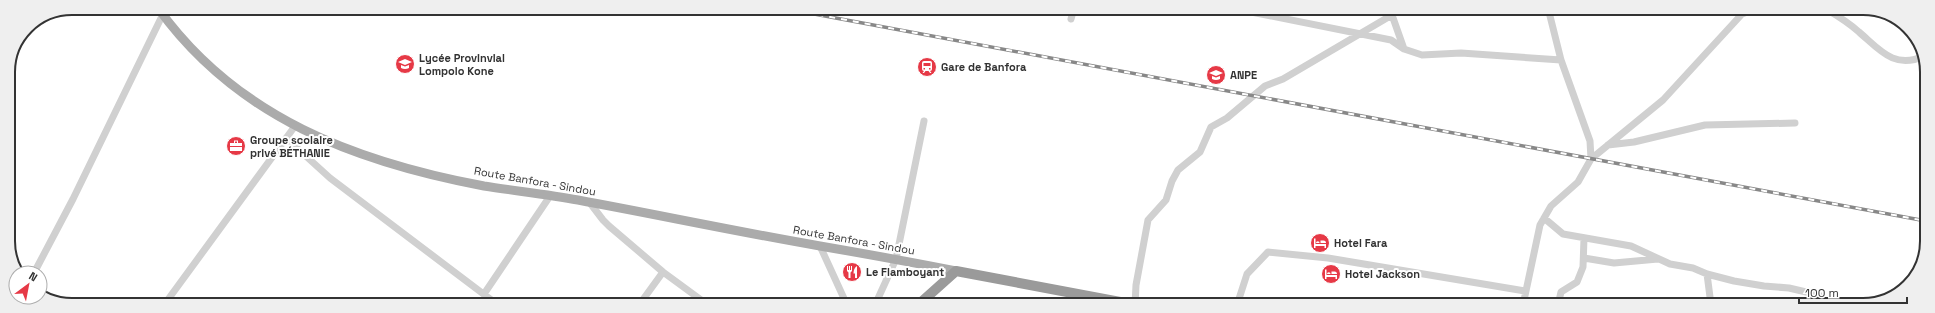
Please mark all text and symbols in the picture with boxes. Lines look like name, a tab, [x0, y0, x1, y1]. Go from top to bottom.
place label: Lycée Provinvial Lompolo Kone	[419, 51, 505, 78]
school or university icon: Lycée Provinvial Lompolo Kone	[394, 53, 416, 75]
station icon: Gare de Banfora	[916, 56, 938, 78]
place label: Gare de Banfora	[941, 60, 1027, 74]
school or university icon: ANPE	[1205, 64, 1227, 86]
place label: ANPE	[1230, 68, 1257, 82]
place label: Groupe scolaire privé BÉTHANIE	[250, 133, 333, 160]
office icon: Groupe scolaire privé BÉTHANIE	[225, 135, 247, 157]
street label: Route Banfora - Sindou	[473, 163, 597, 199]
street label: Route Banfora - Sindou	[792, 222, 916, 258]
hotel icon: Hotel Fara	[1309, 232, 1331, 254]
place label: Hotel Fara	[1334, 236, 1388, 250]
restaurant icon: Le Flamboyant	[841, 261, 863, 283]
hotel icon: Hotel Jackson	[1320, 263, 1342, 285]
north arrow	[8, 265, 48, 305]
place label: Le Flamboyant	[866, 265, 944, 279]
place label: Hotel Jackson	[1345, 267, 1420, 281]
text: N	[26, 269, 40, 284]
scale bar	[1799, 279, 1907, 305]
text: 100 m	[1805, 285, 1839, 301]

